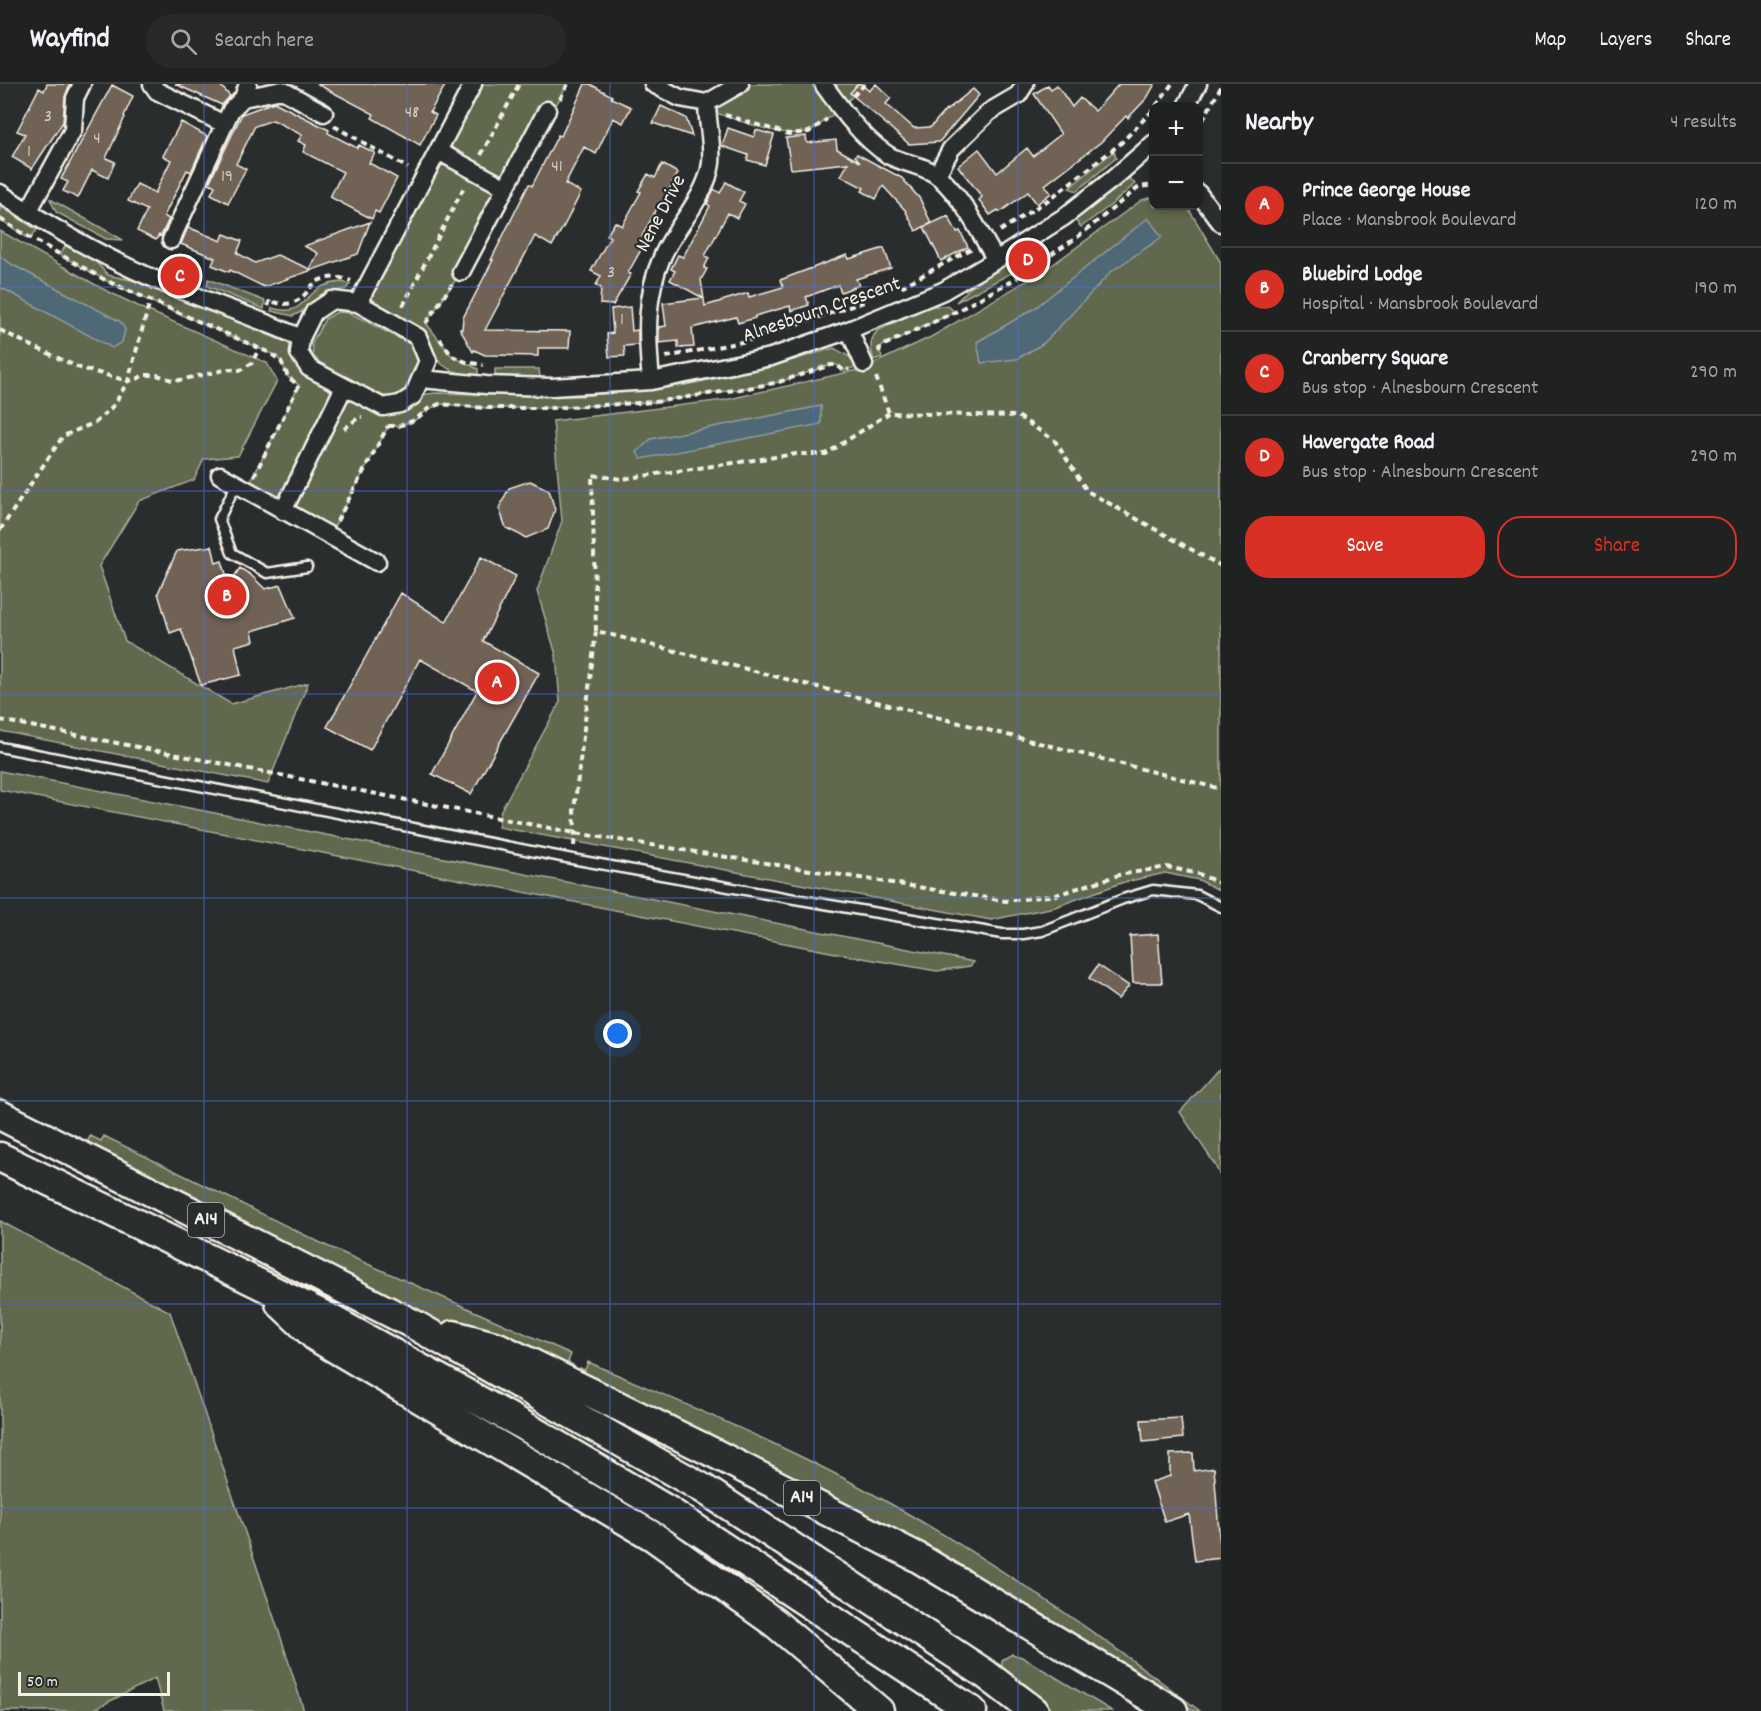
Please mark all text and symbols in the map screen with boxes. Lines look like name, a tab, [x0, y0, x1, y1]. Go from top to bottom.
search box	[146, 14, 566, 68]
text: Wayfind	[30, 21, 110, 61]
icon: search	[167, 25, 200, 58]
text: Search here	[215, 26, 314, 57]
text: Map	[1535, 26, 1566, 56]
text: Layers	[1599, 26, 1652, 56]
text: Share	[1685, 26, 1731, 56]
house number: 48	[405, 101, 419, 126]
map controls	[1149, 102, 1203, 210]
button: +	[1149, 102, 1203, 156]
house number: 3	[44, 105, 52, 130]
text: Nearby	[1245, 105, 1313, 142]
text: 4 results	[1670, 109, 1737, 137]
house number: 4	[93, 127, 101, 152]
house number: 1	[27, 140, 31, 165]
house number: 41	[551, 155, 563, 180]
button: −	[1149, 156, 1203, 210]
house number: 19	[221, 165, 233, 190]
street label: Nene Drive	[629, 170, 695, 258]
text: Prince George House	[1302, 176, 1470, 207]
text: A	[1259, 191, 1270, 219]
text: 120 m	[1695, 191, 1737, 219]
text: Place · Mansbrook Boulevard	[1302, 207, 1516, 235]
pin: D	[1008, 238, 1048, 282]
pin: C	[160, 254, 200, 298]
text: Bluebird Lodge	[1302, 260, 1422, 291]
house number: 3	[607, 261, 615, 286]
street label: Alnesbourn Crescent	[739, 270, 905, 352]
text: B	[1260, 275, 1269, 303]
text: 190 m	[1694, 275, 1737, 303]
text: Hospital · Mansbrook Boulevard	[1302, 291, 1538, 319]
house number: 1	[620, 308, 624, 333]
text: Cranberry Square	[1302, 344, 1448, 375]
text: C	[1260, 359, 1269, 387]
text: 290 m	[1690, 359, 1737, 387]
text: Bus stop · Alnesbourn Crescent	[1302, 375, 1538, 403]
text: Havergate Road	[1302, 428, 1435, 459]
text: D	[1259, 443, 1270, 471]
text: 290 m	[1690, 443, 1737, 471]
text: Bus stop · Alnesbourn Crescent	[1302, 459, 1538, 487]
button: Save	[1245, 516, 1485, 578]
button: Share	[1497, 516, 1737, 578]
pin: B	[208, 574, 246, 618]
pin: A	[478, 660, 516, 704]
your location	[603, 1019, 632, 1048]
road number: A14	[188, 1203, 224, 1237]
road number: A14	[784, 1481, 820, 1515]
scale bar	[18, 1669, 170, 1696]
text: 50 m	[27, 1671, 58, 1694]

